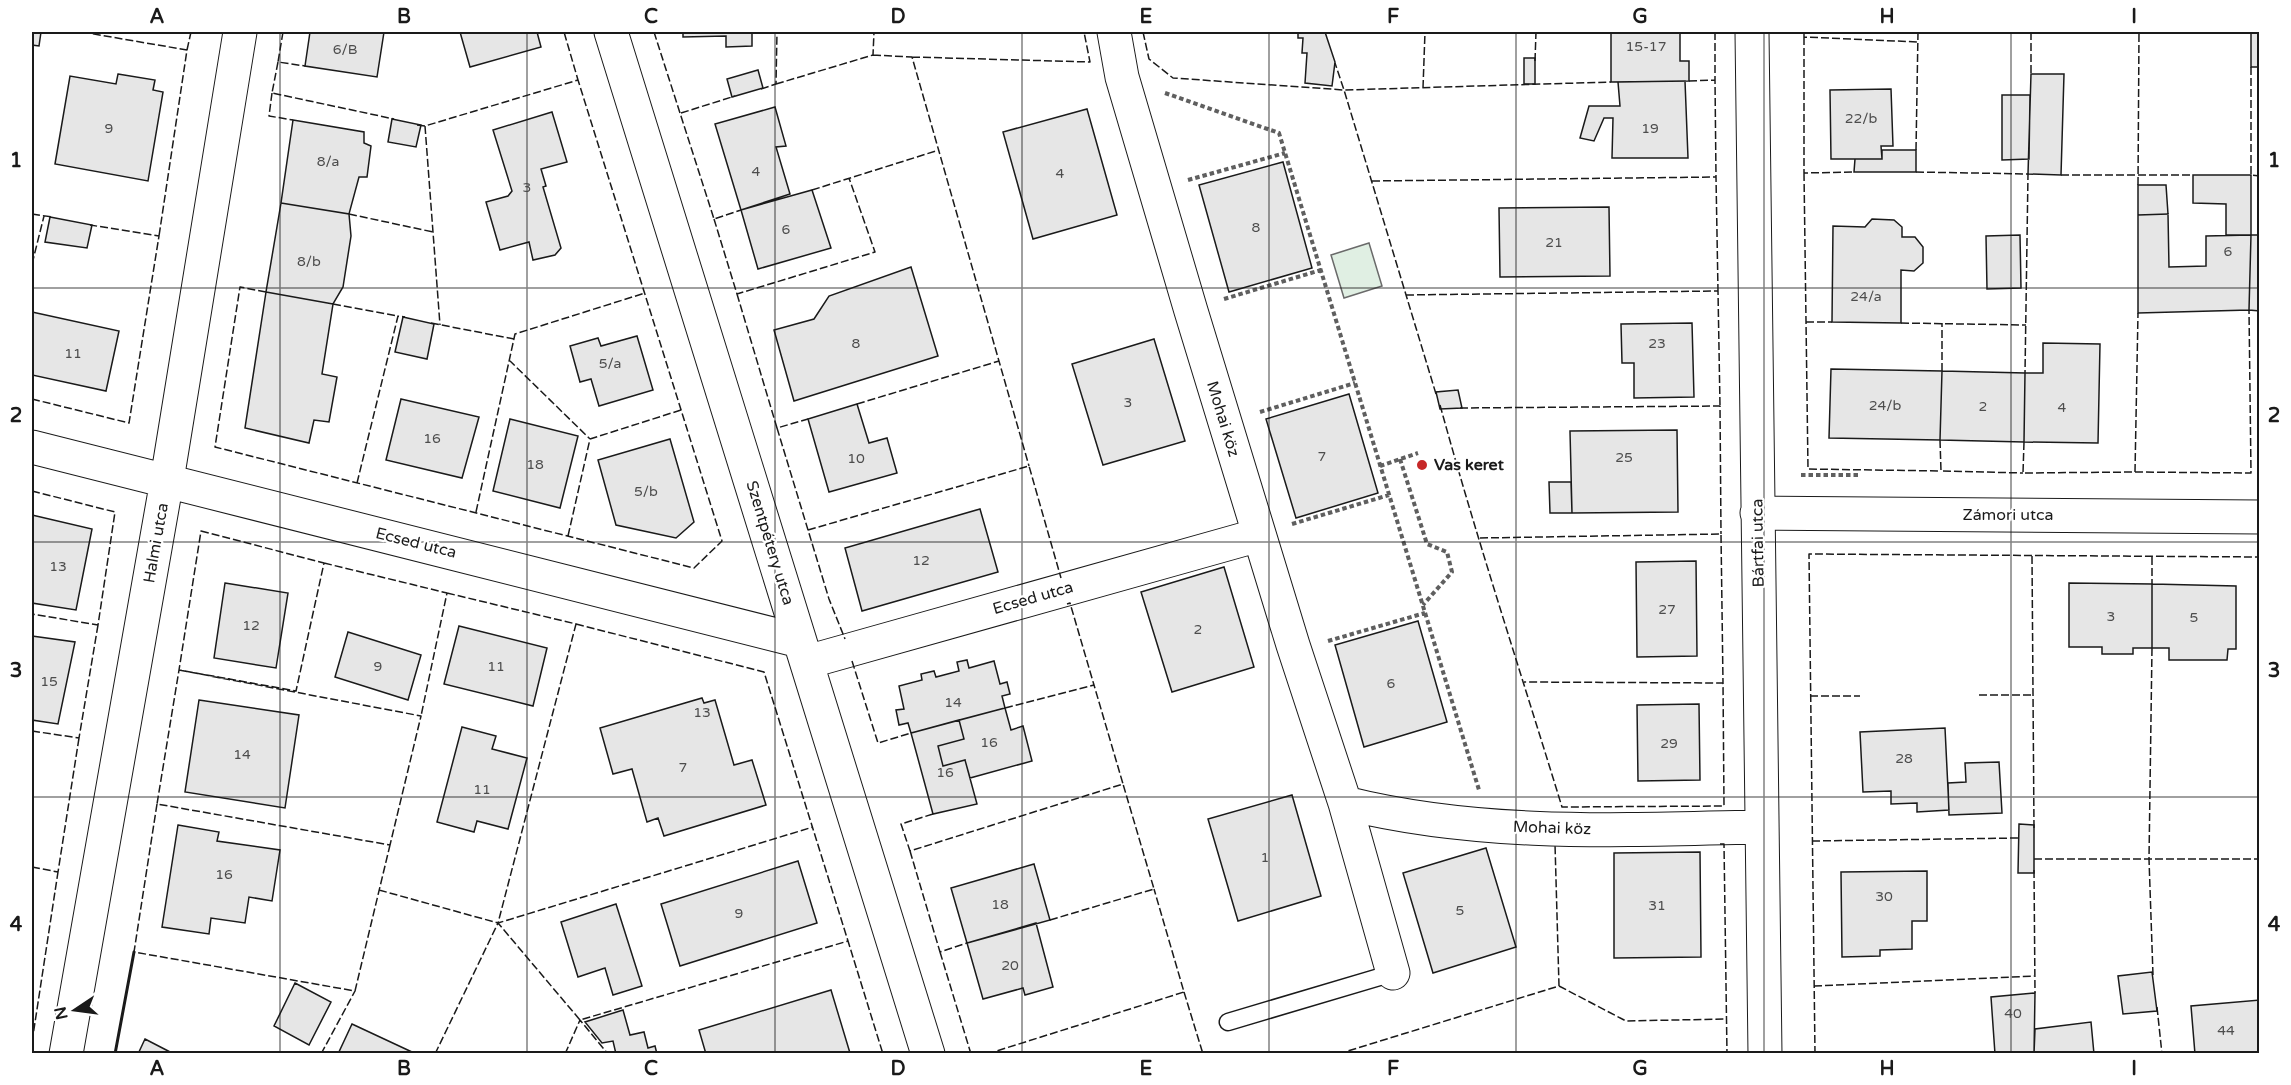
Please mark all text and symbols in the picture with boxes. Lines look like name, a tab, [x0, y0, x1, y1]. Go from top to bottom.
text: A	[150, 5, 165, 29]
text: B	[397, 5, 411, 29]
text: C	[644, 5, 658, 29]
text: D	[890, 5, 906, 29]
text: E	[1140, 5, 1153, 29]
text: F	[1387, 5, 1399, 29]
text: G	[1632, 5, 1648, 29]
text: H	[1879, 5, 1895, 29]
text: I	[2131, 5, 2137, 29]
house number: 15-17	[1626, 38, 1666, 55]
house number: 6/B	[333, 41, 357, 58]
house number: 22/b	[1845, 110, 1877, 127]
house number: 9	[105, 120, 113, 137]
house number: 19	[1641, 120, 1659, 137]
text: 1	[10, 149, 22, 173]
text: 1	[2268, 149, 2280, 173]
house number: 8/a	[317, 153, 339, 170]
house number: 4	[752, 163, 761, 180]
house number: 4	[1056, 165, 1065, 182]
house number: 3	[523, 179, 531, 196]
house number: 8	[1252, 219, 1261, 236]
house number: 6	[782, 221, 791, 238]
house number: 21	[1545, 234, 1563, 251]
house number: 6	[2224, 243, 2233, 260]
house number: 8/b	[297, 253, 321, 270]
house number: 24/a	[1850, 288, 1882, 305]
house number: 8	[852, 335, 861, 352]
house number: 23	[1648, 335, 1666, 352]
house number: 11	[64, 345, 82, 362]
house number: 5/a	[599, 355, 621, 372]
street label: Mohai köz	[1202, 379, 1244, 459]
house number: 3	[1124, 394, 1132, 411]
house number: 24/b	[1869, 397, 1901, 414]
house number: 2	[1979, 398, 1987, 415]
house number: 4	[2058, 399, 2067, 416]
text: 2	[10, 404, 22, 428]
text: 2	[2268, 404, 2280, 428]
house number: 16	[423, 430, 441, 447]
house number: 7	[1318, 448, 1326, 465]
house number: 25	[1615, 449, 1633, 466]
house number: 10	[847, 450, 865, 467]
place label: Vas keret	[1434, 455, 1505, 475]
house number: 18	[526, 456, 544, 473]
marker: Vas keret	[1415, 458, 1429, 472]
street label: Szentpétery utca	[742, 478, 798, 608]
house number: 5/b	[634, 483, 658, 500]
street label: Bártfai utca	[1747, 499, 1769, 587]
street label: Halmi utca	[139, 501, 173, 585]
street label: Zámori utca	[1962, 505, 2054, 525]
street label: Ecsed utca	[373, 523, 459, 563]
house number: 12	[912, 552, 930, 569]
house number: 13	[49, 558, 67, 575]
street label: Ecsed utca	[990, 577, 1076, 619]
house number: 27	[1658, 601, 1676, 618]
house number: 3	[2107, 608, 2115, 625]
house number: 5	[2190, 609, 2198, 626]
house number: 12	[242, 617, 260, 634]
house number: 2	[1194, 621, 1202, 638]
house number: 9	[374, 658, 382, 675]
house number: 11	[487, 658, 505, 675]
text: 3	[10, 659, 22, 683]
text: 3	[2268, 659, 2280, 683]
house number: 15	[40, 673, 58, 690]
house number: 6	[1387, 675, 1396, 692]
house number: 14	[944, 694, 962, 711]
house number: 13	[693, 704, 711, 721]
house number: 16	[980, 734, 998, 751]
house number: 29	[1660, 735, 1678, 752]
house number: 14	[233, 746, 251, 763]
house number: 28	[1895, 750, 1913, 767]
house number: 7	[679, 759, 687, 776]
house number: 16	[936, 764, 954, 781]
house number: 11	[473, 781, 491, 798]
street label: Mohai köz	[1513, 817, 1591, 839]
house number: 1	[1261, 849, 1269, 866]
house number: 16	[215, 866, 233, 883]
house number: 30	[1875, 888, 1893, 905]
house number: 18	[991, 896, 1009, 913]
house number: 31	[1648, 897, 1666, 914]
house number: 5	[1456, 902, 1464, 919]
house number: 9	[735, 905, 743, 922]
text: 4	[10, 913, 23, 937]
text: 4	[2268, 913, 2281, 937]
house number: 20	[1001, 957, 1019, 974]
north arrow	[45, 980, 105, 1040]
text: N	[50, 1005, 73, 1022]
house number: 40	[2004, 1005, 2022, 1022]
house number: 44	[2217, 1022, 2235, 1039]
text: A	[150, 1057, 165, 1081]
text: B	[397, 1057, 411, 1081]
text: C	[644, 1057, 658, 1081]
text: D	[890, 1057, 906, 1081]
text: E	[1140, 1057, 1153, 1081]
text: F	[1387, 1057, 1399, 1081]
text: G	[1632, 1057, 1648, 1081]
text: H	[1879, 1057, 1895, 1081]
text: I	[2131, 1057, 2137, 1081]

